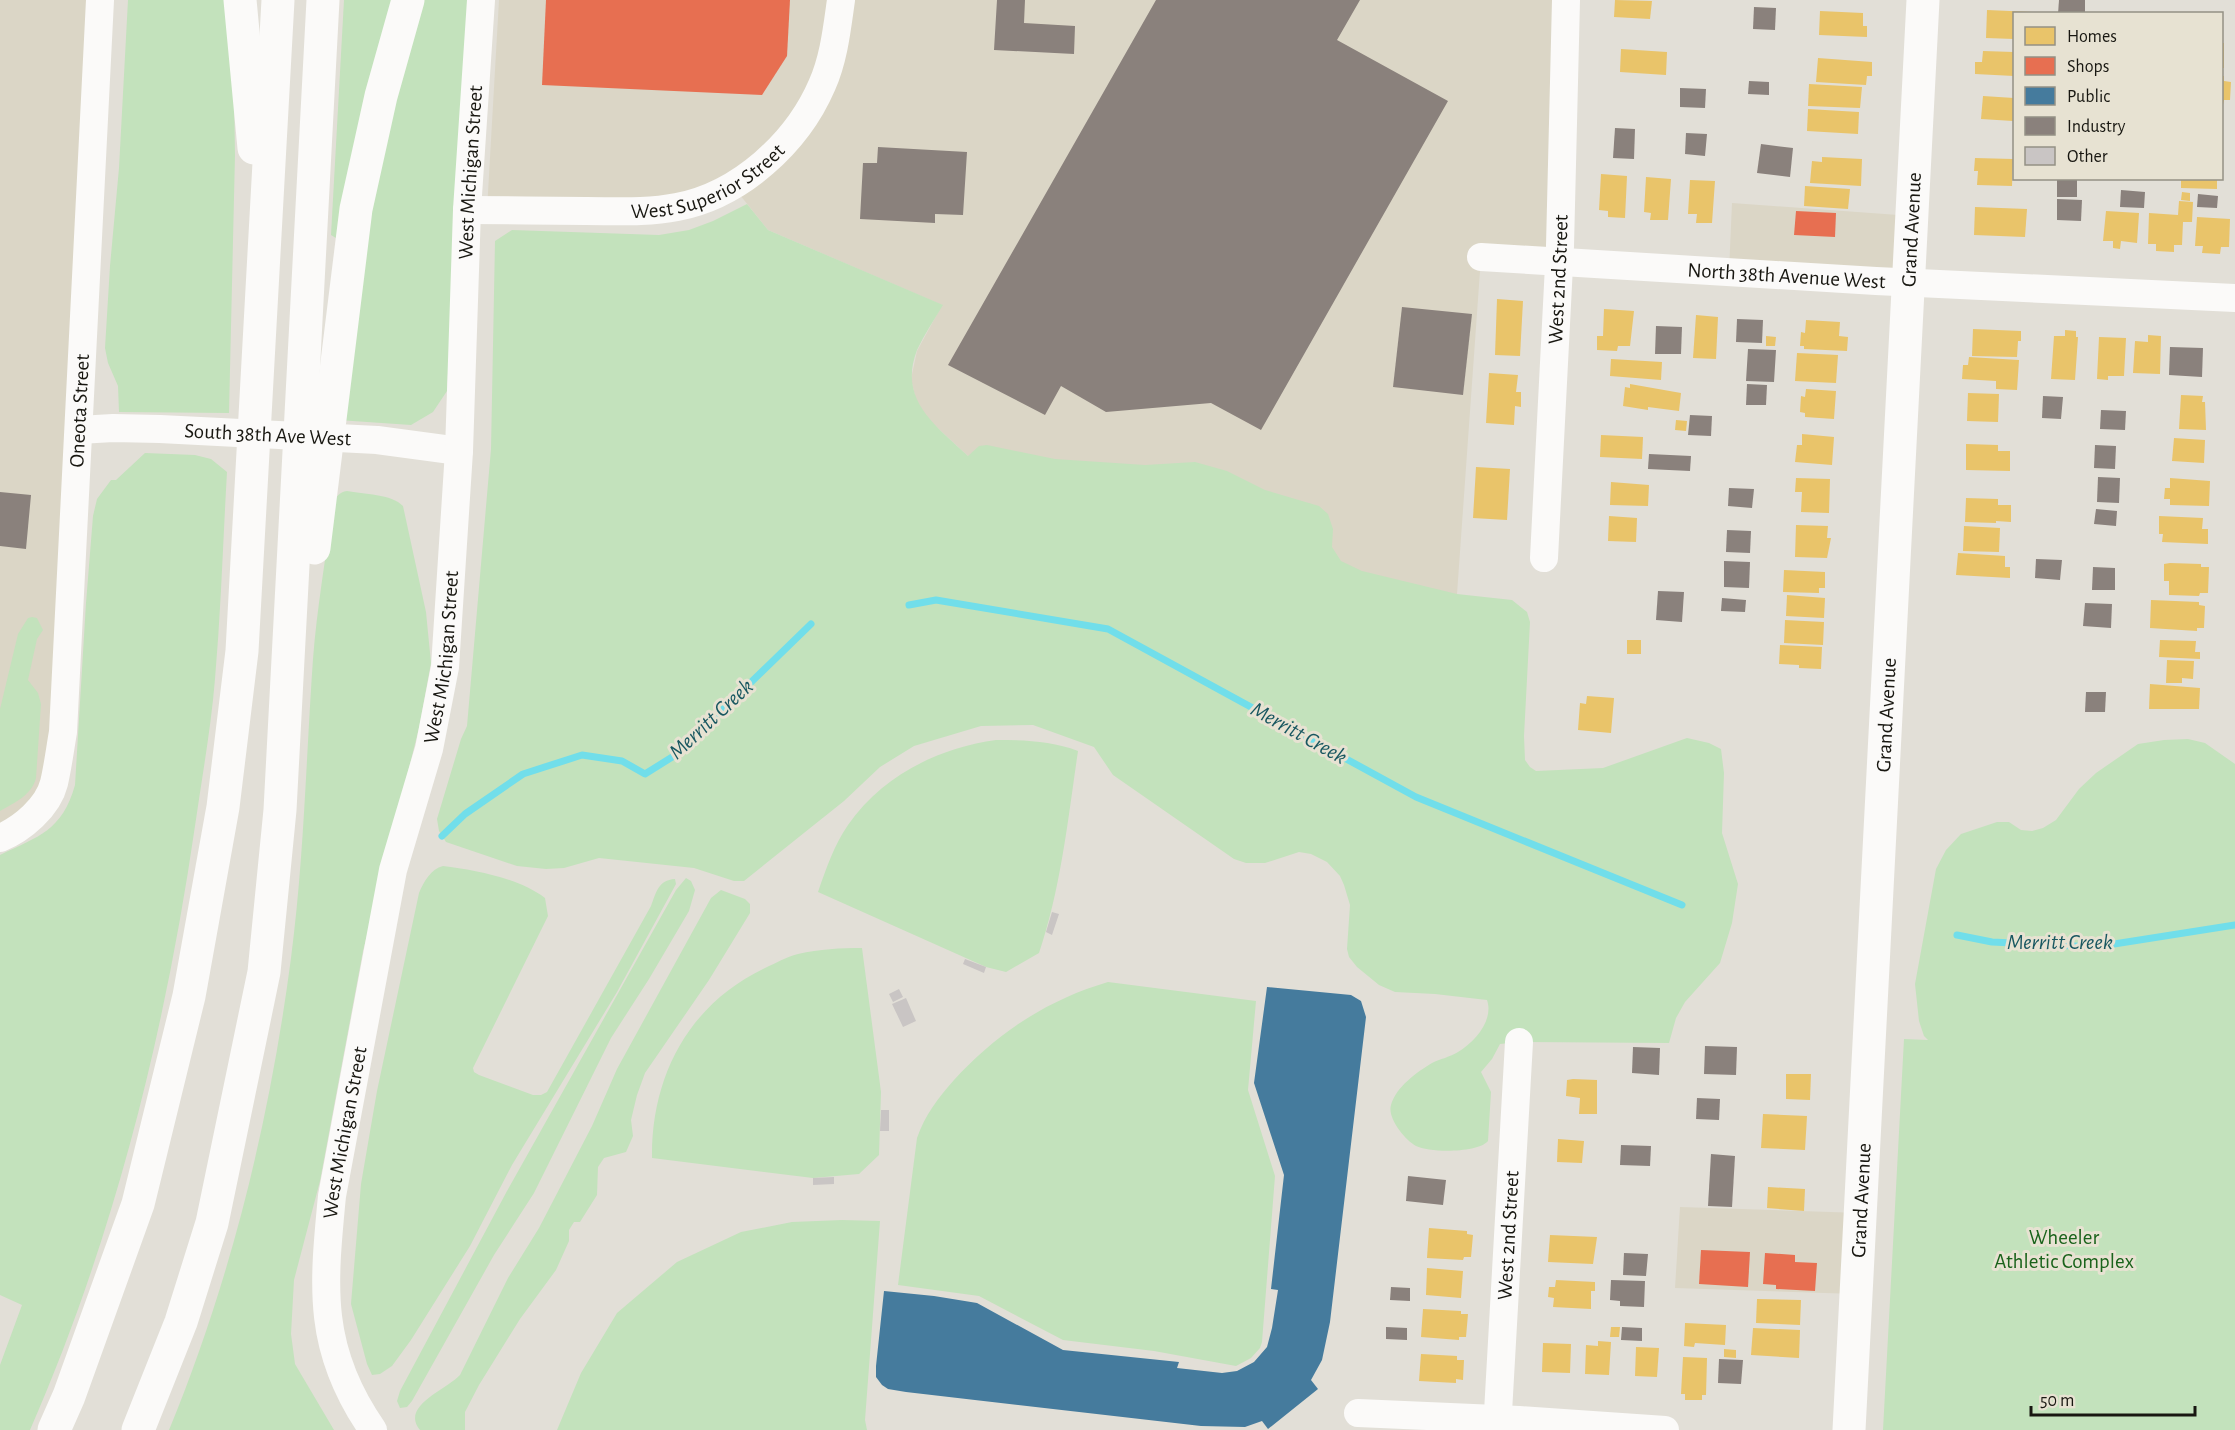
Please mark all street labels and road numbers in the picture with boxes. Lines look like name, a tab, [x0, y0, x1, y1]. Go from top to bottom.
street label: West Michigan Street	[455, 84, 486, 260]
street label: West Superior Street	[630, 139, 789, 222]
street label: Grand Avenue	[1898, 172, 1925, 287]
street label: West 2nd Street	[1544, 214, 1571, 345]
street label: North 38th Avenue West	[1687, 259, 1886, 292]
street label: Oneota Street	[66, 353, 93, 468]
street label: South 38th Ave West	[184, 420, 352, 449]
street label: West Michigan Street	[420, 570, 462, 745]
street label: Grand Avenue	[1873, 657, 1899, 773]
street label: West Michigan Street	[319, 1044, 370, 1220]
street label: Grand Avenue	[1847, 1142, 1874, 1258]
street label: West 2nd Street	[1494, 1170, 1522, 1301]

